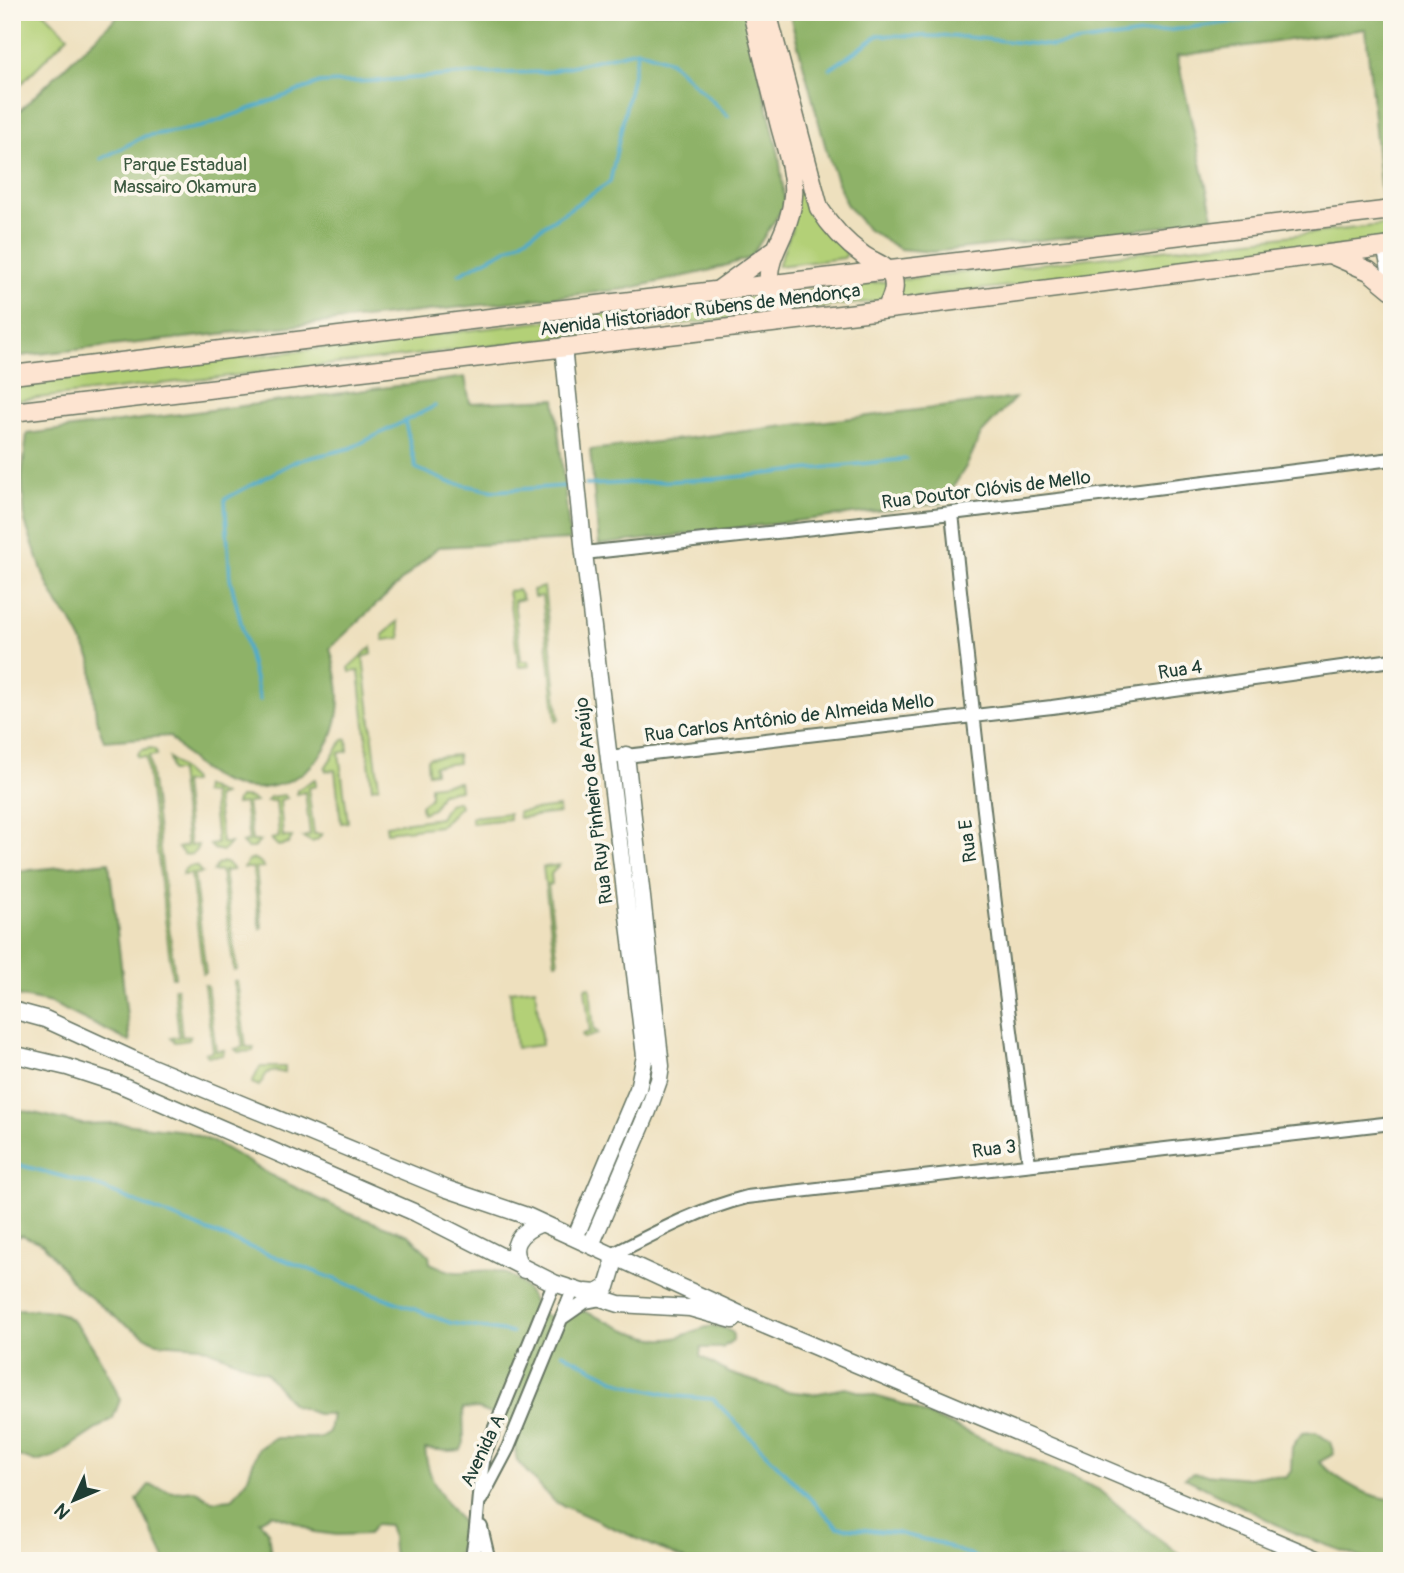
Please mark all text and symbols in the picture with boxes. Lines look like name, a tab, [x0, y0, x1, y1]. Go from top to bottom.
park label: Parque Estadual Massairo Okamura	[113, 153, 257, 199]
street label: Avenida Historiador Rubens de Mendonça	[539, 278, 862, 342]
street label: Rua Doutor Clóvis de Mello	[880, 465, 1092, 515]
street label: Rua 4	[1156, 655, 1204, 685]
street label: Rua Carlos Antônio de Almeida Mello	[643, 688, 935, 748]
street label: Rua Ruy Pinheiro de Araújo	[569, 696, 619, 906]
street label: Rua E	[953, 818, 983, 864]
street label: Rua 3	[971, 1134, 1017, 1164]
street label: Avenida A	[455, 1410, 511, 1491]
north arrow	[38, 1464, 108, 1534]
text: N	[49, 1498, 76, 1524]

